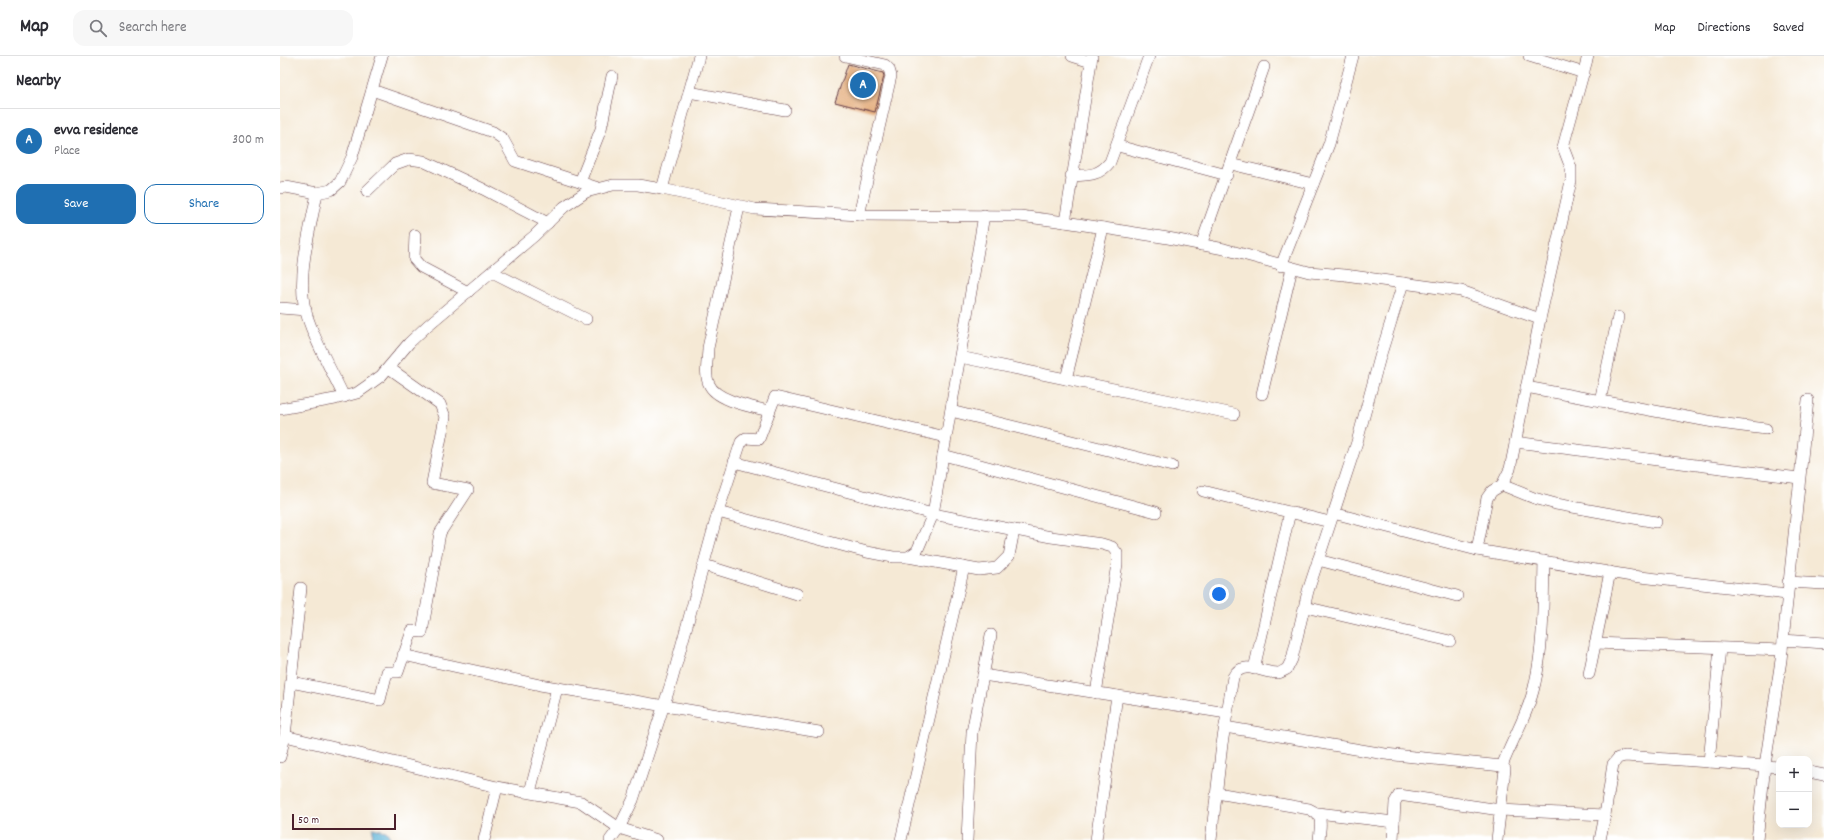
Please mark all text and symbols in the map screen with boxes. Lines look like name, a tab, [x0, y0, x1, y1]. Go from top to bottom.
search box	[73, 10, 353, 46]
text: Map	[20, 14, 49, 41]
icon: search	[87, 17, 109, 39]
text: Search here	[119, 17, 187, 39]
text: Map	[1654, 18, 1676, 38]
text: Directions	[1698, 18, 1751, 38]
text: Saved	[1773, 18, 1804, 38]
text: Nearby	[16, 70, 60, 94]
pin: A	[850, 70, 876, 100]
text: evva residence	[54, 120, 138, 142]
text: A	[25, 131, 33, 150]
text: 300 m	[232, 131, 264, 150]
text: Place	[54, 142, 80, 161]
button: Save	[16, 184, 136, 224]
button: Share	[144, 184, 264, 224]
your location	[1209, 584, 1229, 604]
map controls	[1776, 756, 1812, 828]
button: +	[1776, 756, 1812, 792]
button: −	[1776, 792, 1812, 828]
scale bar	[292, 812, 396, 831]
text: 50 m	[298, 813, 319, 829]

